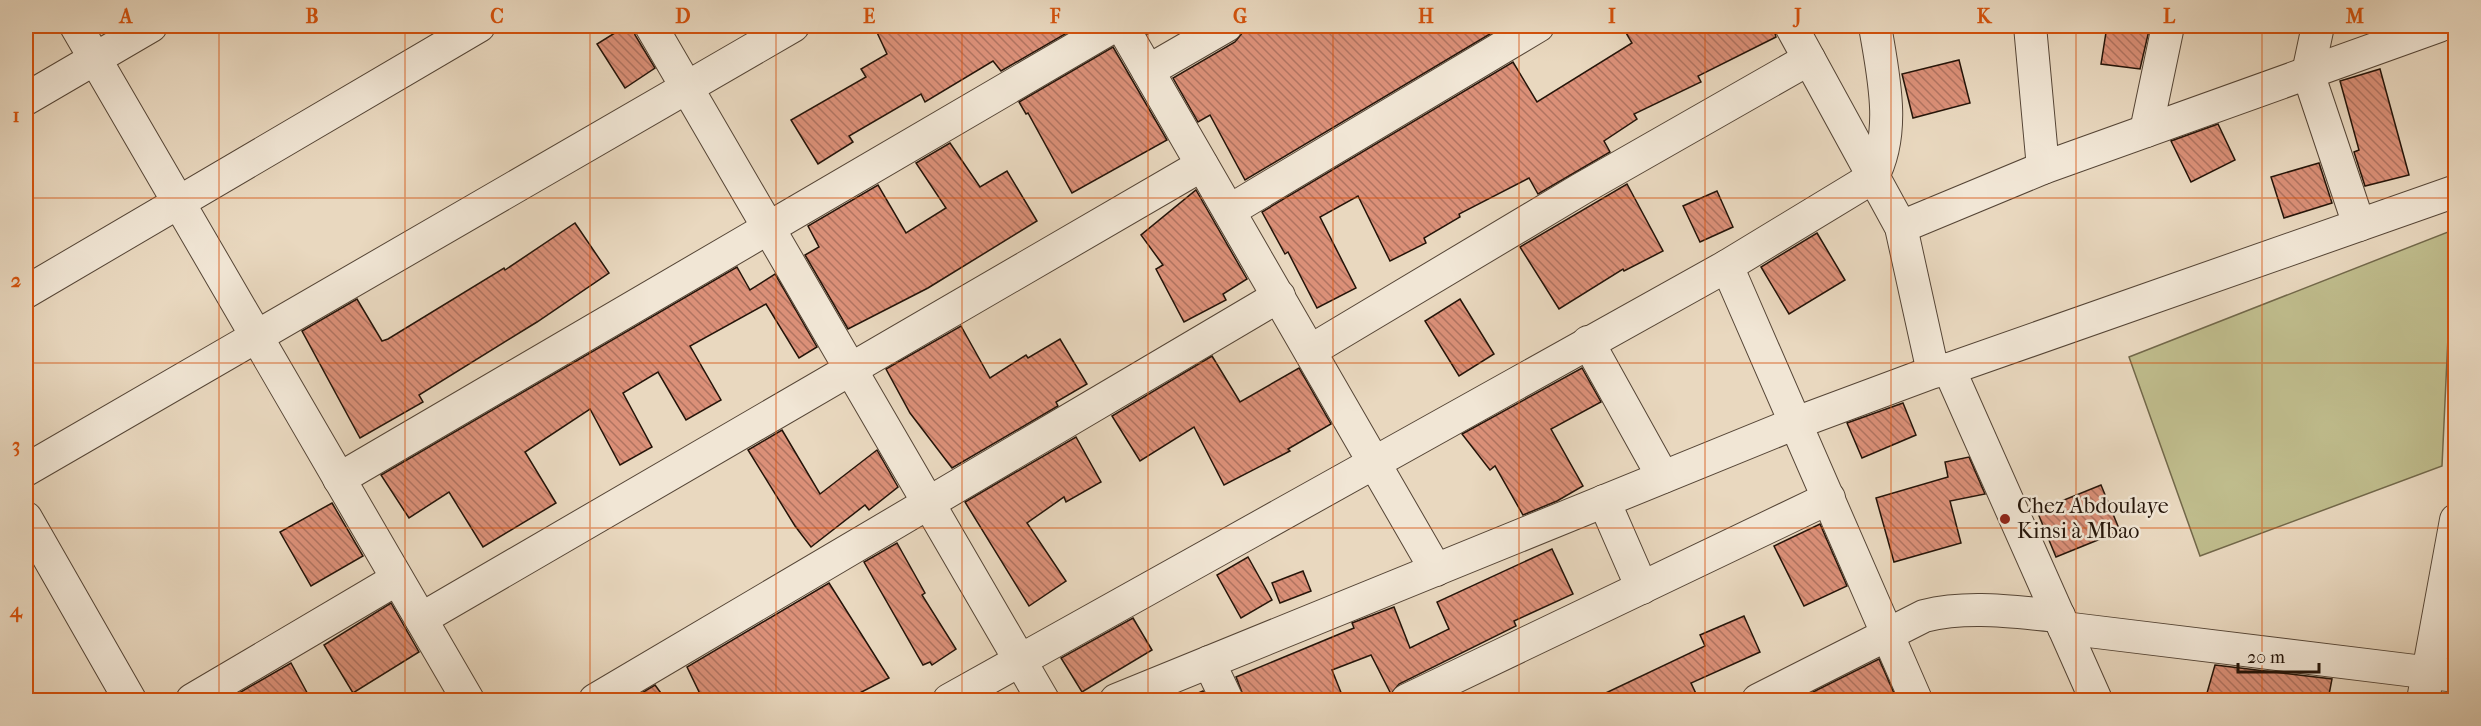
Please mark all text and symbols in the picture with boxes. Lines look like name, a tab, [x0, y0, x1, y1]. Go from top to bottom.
text: A	[118, 5, 134, 28]
text: B	[305, 5, 319, 28]
text: C	[490, 5, 504, 28]
text: D	[675, 5, 691, 28]
text: E	[863, 5, 875, 28]
text: F	[1049, 5, 1061, 28]
text: G	[1233, 5, 1247, 28]
text: H	[1418, 5, 1434, 28]
text: I	[1608, 5, 1616, 28]
text: J	[1792, 5, 1802, 28]
text: K	[1977, 5, 1993, 28]
text: L	[2163, 5, 2176, 28]
text: M	[2345, 5, 2365, 28]
text: 1	[12, 104, 20, 127]
text: 2	[11, 269, 21, 292]
text: 3	[12, 434, 20, 457]
place label: Chez Abdoulaye Kinsi à Mbao	[2017, 493, 2169, 544]
marker: Chez Abdoulaye Kinsi à Mbao	[1998, 512, 2012, 526]
text: 4	[9, 599, 23, 623]
scale bar	[2238, 636, 2319, 674]
text: 20 m	[2247, 647, 2285, 668]

